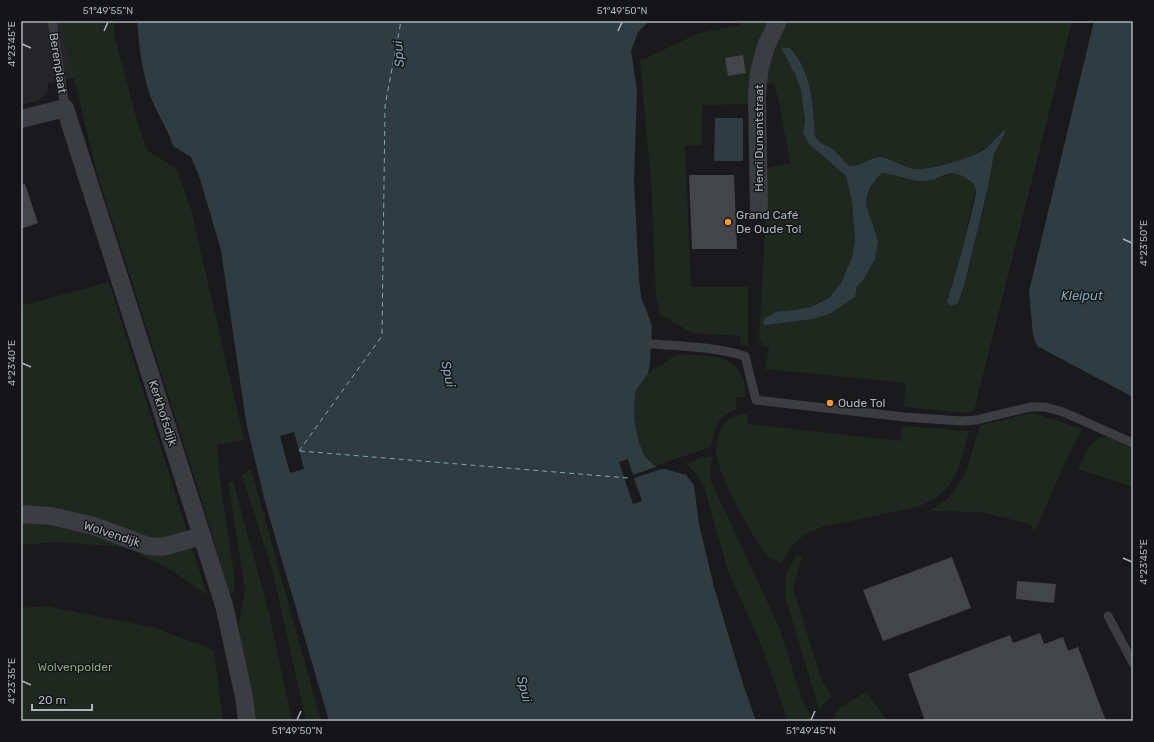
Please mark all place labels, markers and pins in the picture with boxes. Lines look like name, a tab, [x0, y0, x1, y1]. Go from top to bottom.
place label: Grand Café De Oude Tol	[736, 208, 801, 236]
marker: Grand Café De Oude Tol	[723, 217, 733, 227]
place label: Oude Tol	[838, 396, 886, 410]
marker: Oude Tol	[825, 398, 835, 408]

